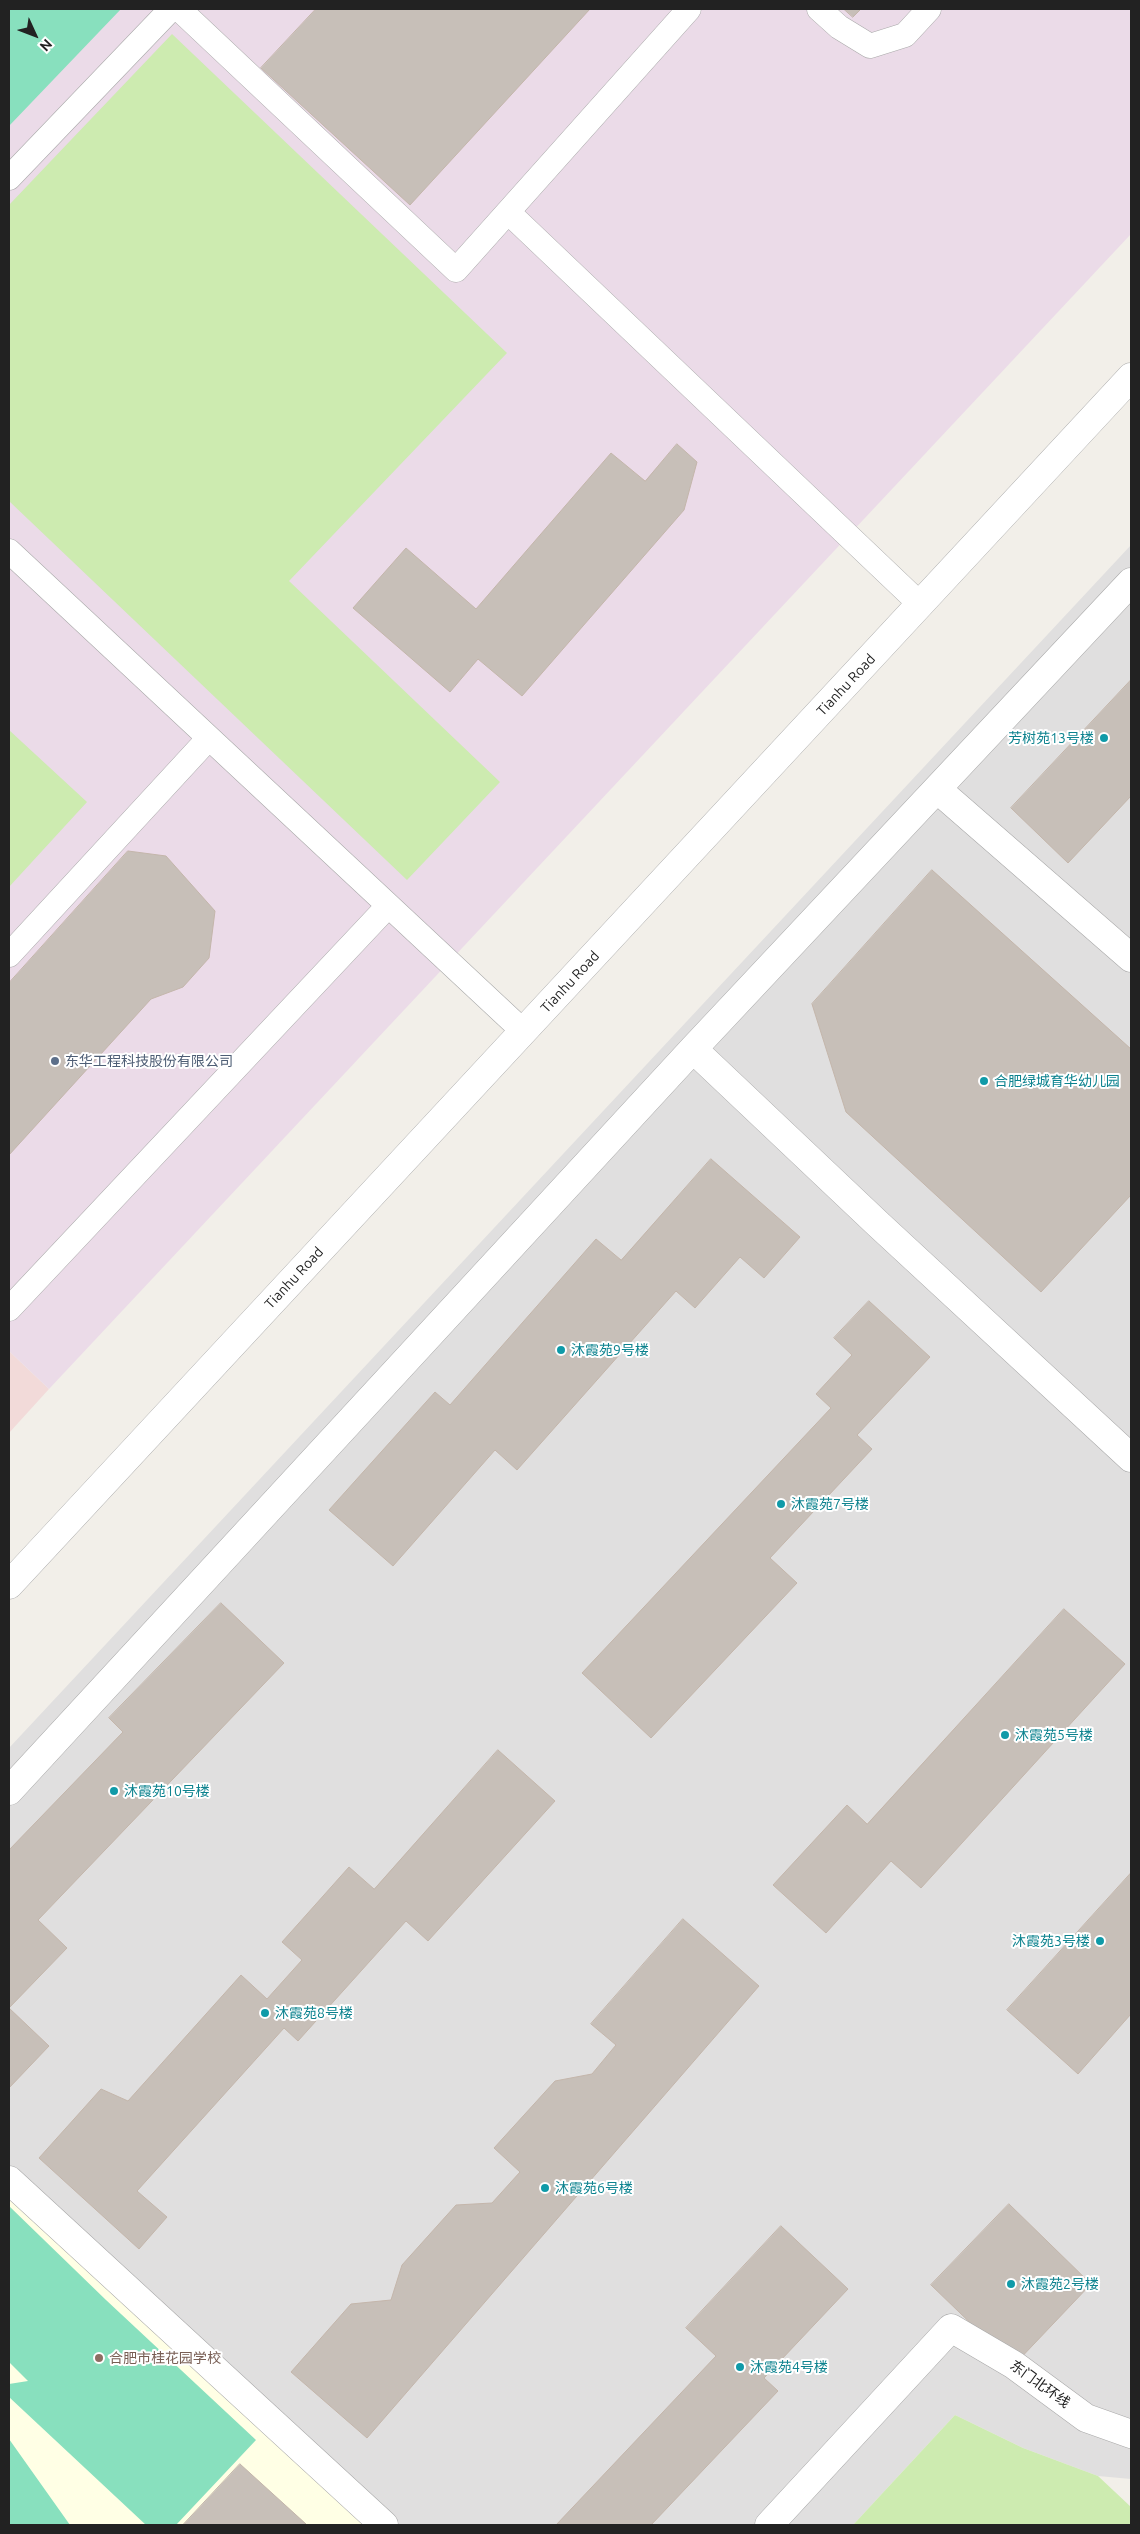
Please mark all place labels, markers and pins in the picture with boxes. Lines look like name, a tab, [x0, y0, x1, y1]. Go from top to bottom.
place label: 芳树苑13号楼	[1008, 730, 1094, 746]
marker: 芳树苑13号楼	[1098, 732, 1110, 744]
place label: 东华工程科技股份有限公司	[65, 1053, 233, 1069]
marker: 东华工程科技股份有限公司	[49, 1055, 61, 1067]
place label: 合肥绿城育华幼儿园	[994, 1073, 1120, 1089]
marker: 合肥绿城育华幼儿园	[978, 1075, 990, 1087]
place label: 沐霞苑9号楼	[571, 1342, 649, 1358]
marker: 沐霞苑9号楼	[555, 1344, 567, 1356]
place label: 沐霞苑7号楼	[791, 1496, 869, 1512]
marker: 沐霞苑7号楼	[775, 1498, 787, 1510]
place label: 沐霞苑5号楼	[1015, 1727, 1093, 1743]
marker: 沐霞苑5号楼	[999, 1729, 1011, 1741]
place label: 沐霞苑10号楼	[124, 1783, 210, 1799]
marker: 沐霞苑10号楼	[108, 1785, 120, 1797]
place label: 沐霞苑3号楼	[1012, 1933, 1090, 1949]
marker: 沐霞苑3号楼	[1094, 1935, 1106, 1947]
place label: 沐霞苑8号楼	[275, 2005, 353, 2021]
marker: 沐霞苑8号楼	[259, 2007, 271, 2019]
place label: 沐霞苑6号楼	[555, 2180, 633, 2196]
marker: 沐霞苑6号楼	[539, 2182, 551, 2194]
place label: 沐霞苑2号楼	[1021, 2276, 1099, 2292]
marker: 沐霞苑2号楼	[1005, 2278, 1017, 2290]
place label: 合肥市桂花园学校	[109, 2350, 221, 2366]
marker: 合肥市桂花园学校	[93, 2352, 105, 2364]
place label: 沐霞苑4号楼	[750, 2359, 828, 2375]
marker: 沐霞苑4号楼	[734, 2361, 746, 2373]

